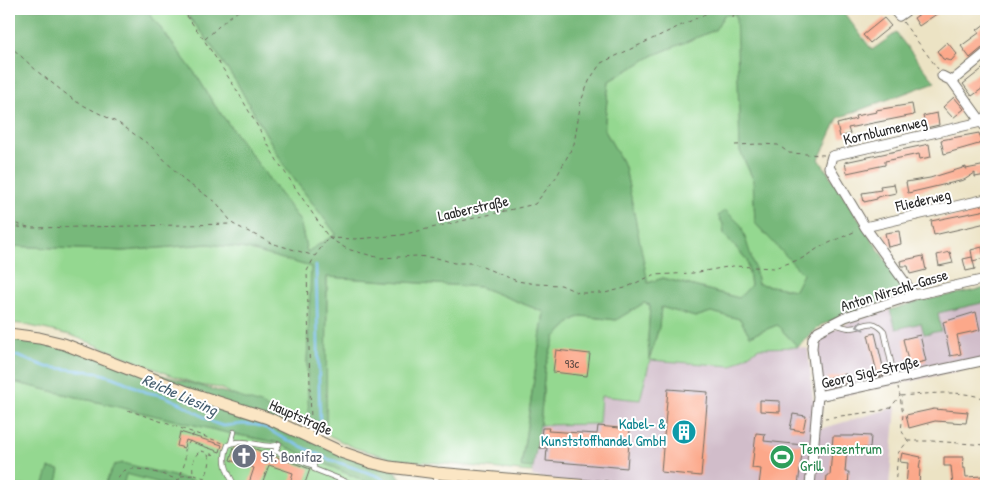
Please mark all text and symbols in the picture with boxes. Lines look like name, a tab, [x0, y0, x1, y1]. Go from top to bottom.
street label: Kornblumenweg	[841, 110, 929, 150]
street label: Fliederweg	[892, 183, 953, 217]
street label: Laaberstraße	[436, 190, 510, 226]
street label: Anton Nirschl-Gasse	[838, 264, 950, 316]
one-way arrow	[855, 320, 864, 331]
street label: Georg Sigl-Straße	[819, 351, 921, 393]
house number: 93c	[565, 355, 580, 372]
water label: Reiche Liesing	[139, 368, 222, 421]
street label: Hauptstraße	[266, 394, 336, 440]
place label: Kabel- & Kunststoffhandel GmbH	[541, 413, 666, 451]
building icon: Kabel- & Kunststoffhandel GmbH	[671, 419, 697, 445]
place label: Tenniszentrum Grill	[800, 438, 882, 476]
church icon: St. Bonifaz	[231, 443, 257, 469]
sports icon: Tenniszentrum Grill	[769, 444, 795, 470]
place label: St. Bonifaz	[262, 446, 323, 467]

